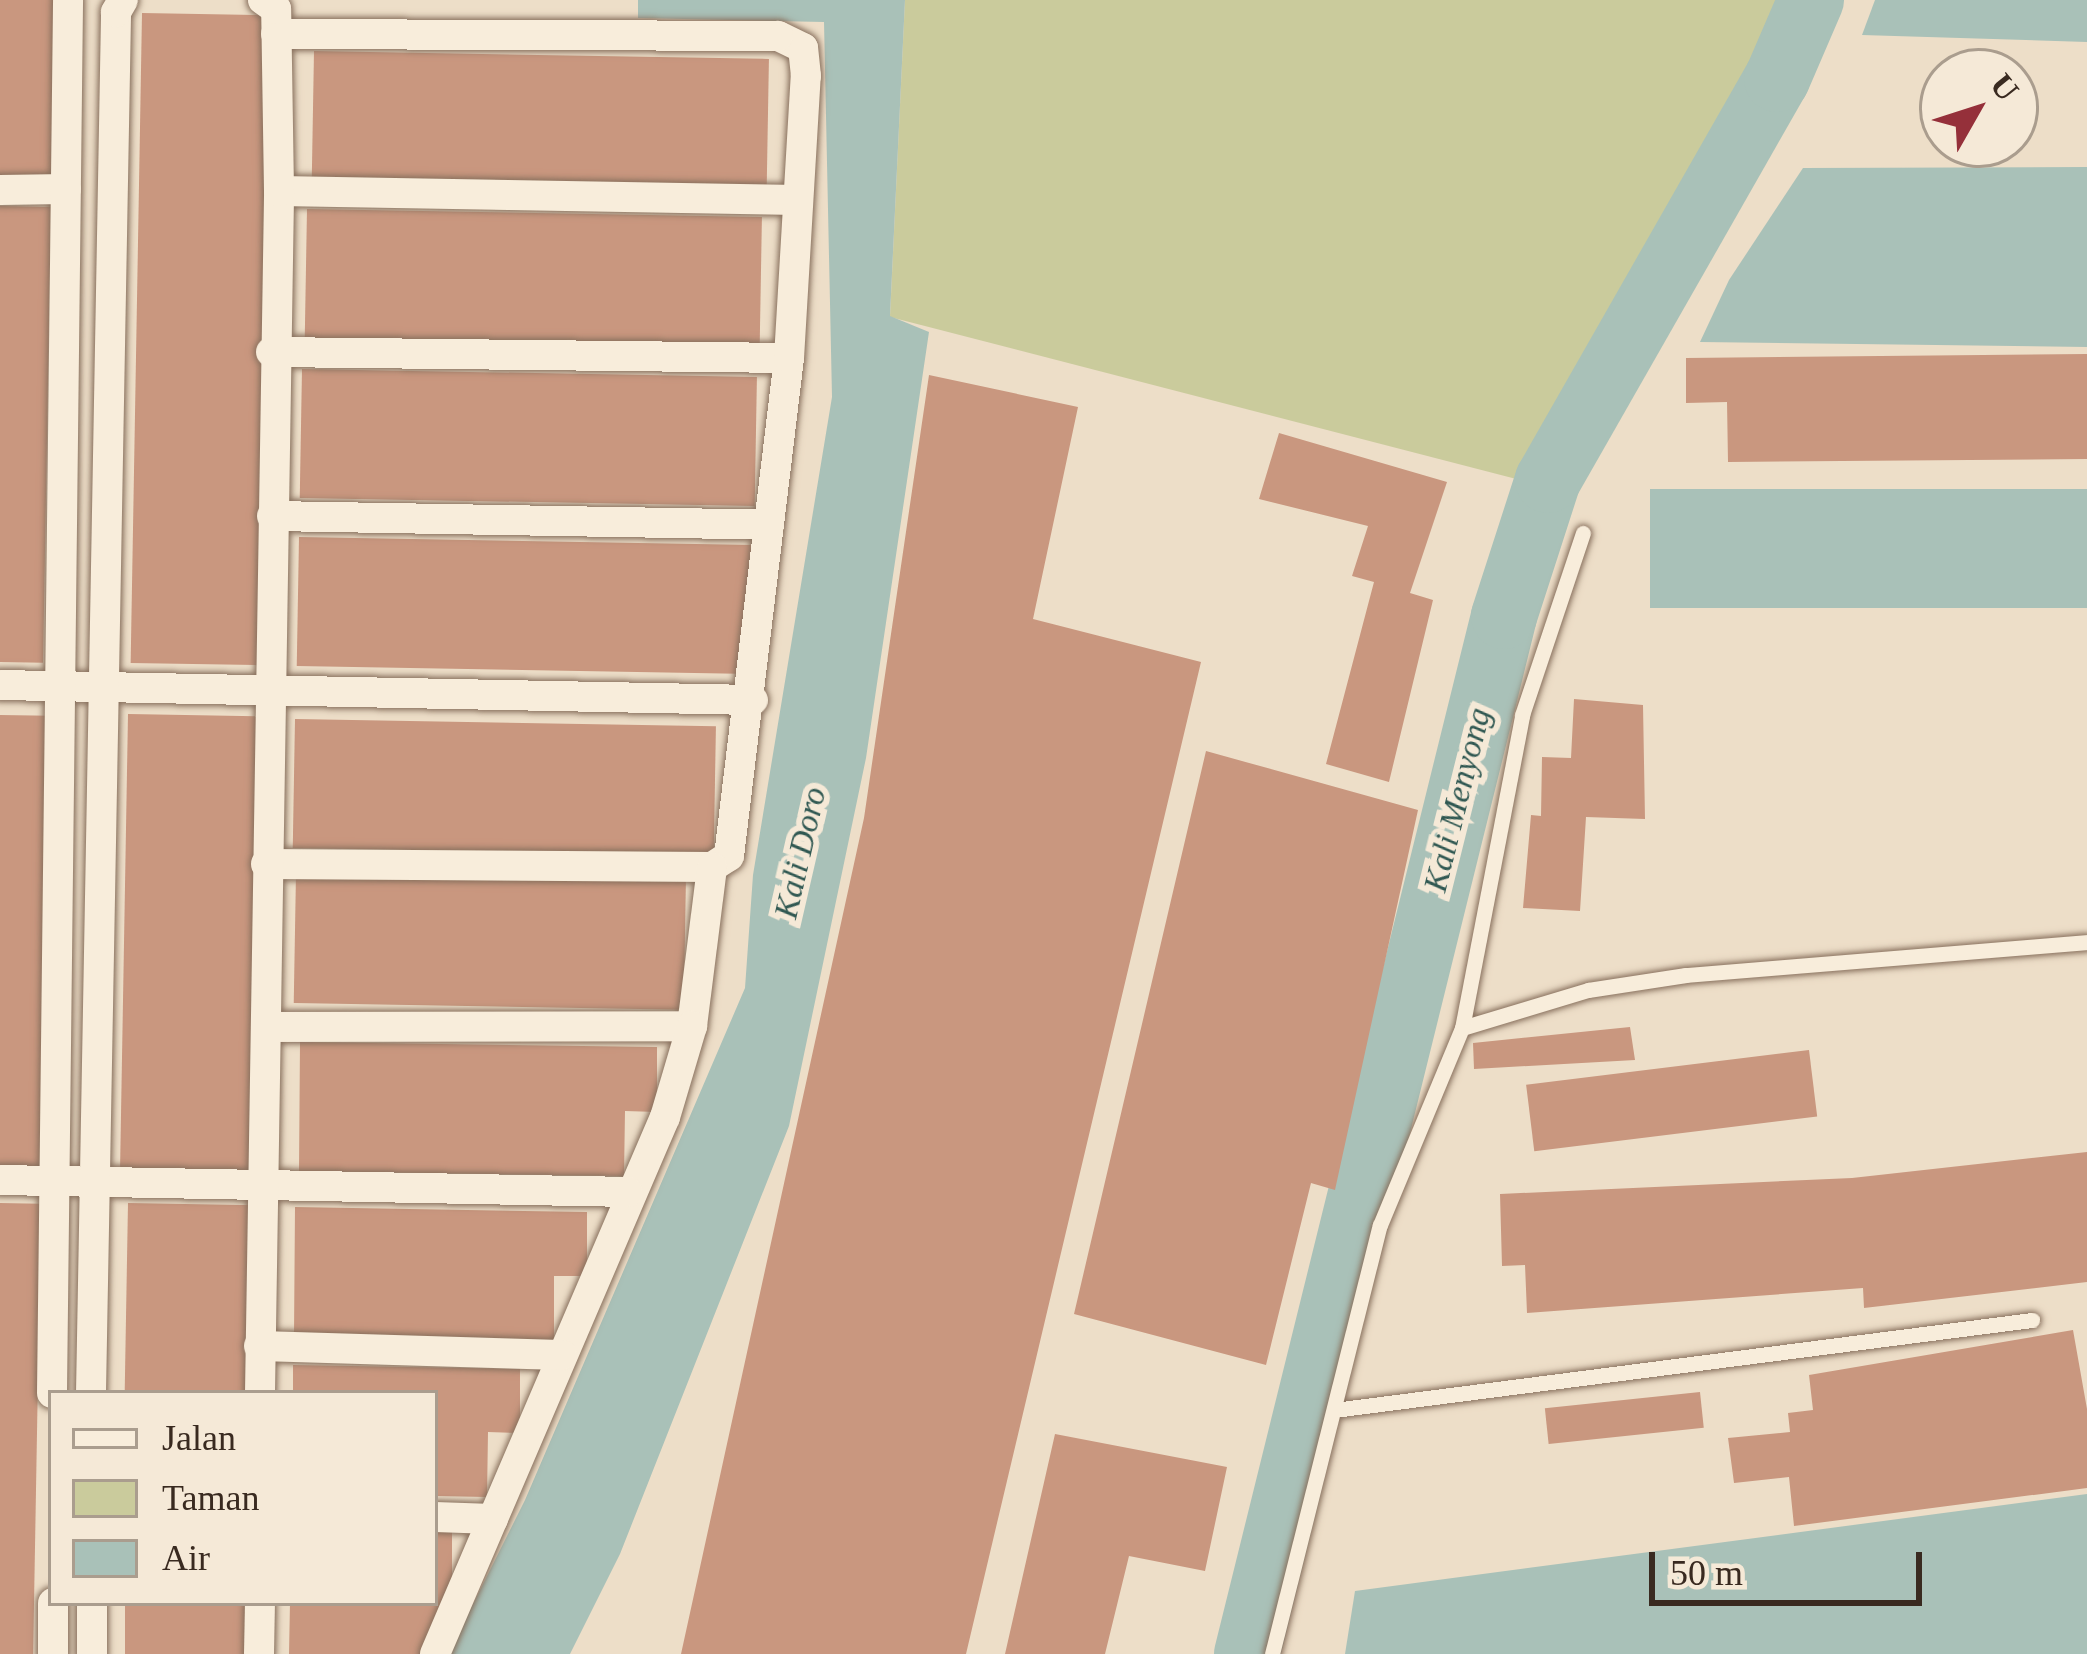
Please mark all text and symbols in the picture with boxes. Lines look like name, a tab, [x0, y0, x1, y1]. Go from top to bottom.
north arrow	[1919, 48, 2039, 168]
text: U	[1983, 67, 2026, 108]
water label: Kali Menyong	[1416, 704, 1500, 896]
water label: Kali Doro	[767, 783, 835, 923]
legend	[48, 1390, 438, 1606]
text: Jalan	[162, 1418, 236, 1458]
text: Taman	[162, 1478, 259, 1518]
scale bar	[1655, 1528, 1928, 1602]
text: Air	[162, 1538, 210, 1578]
text: 50 m	[1670, 1553, 1743, 1593]

